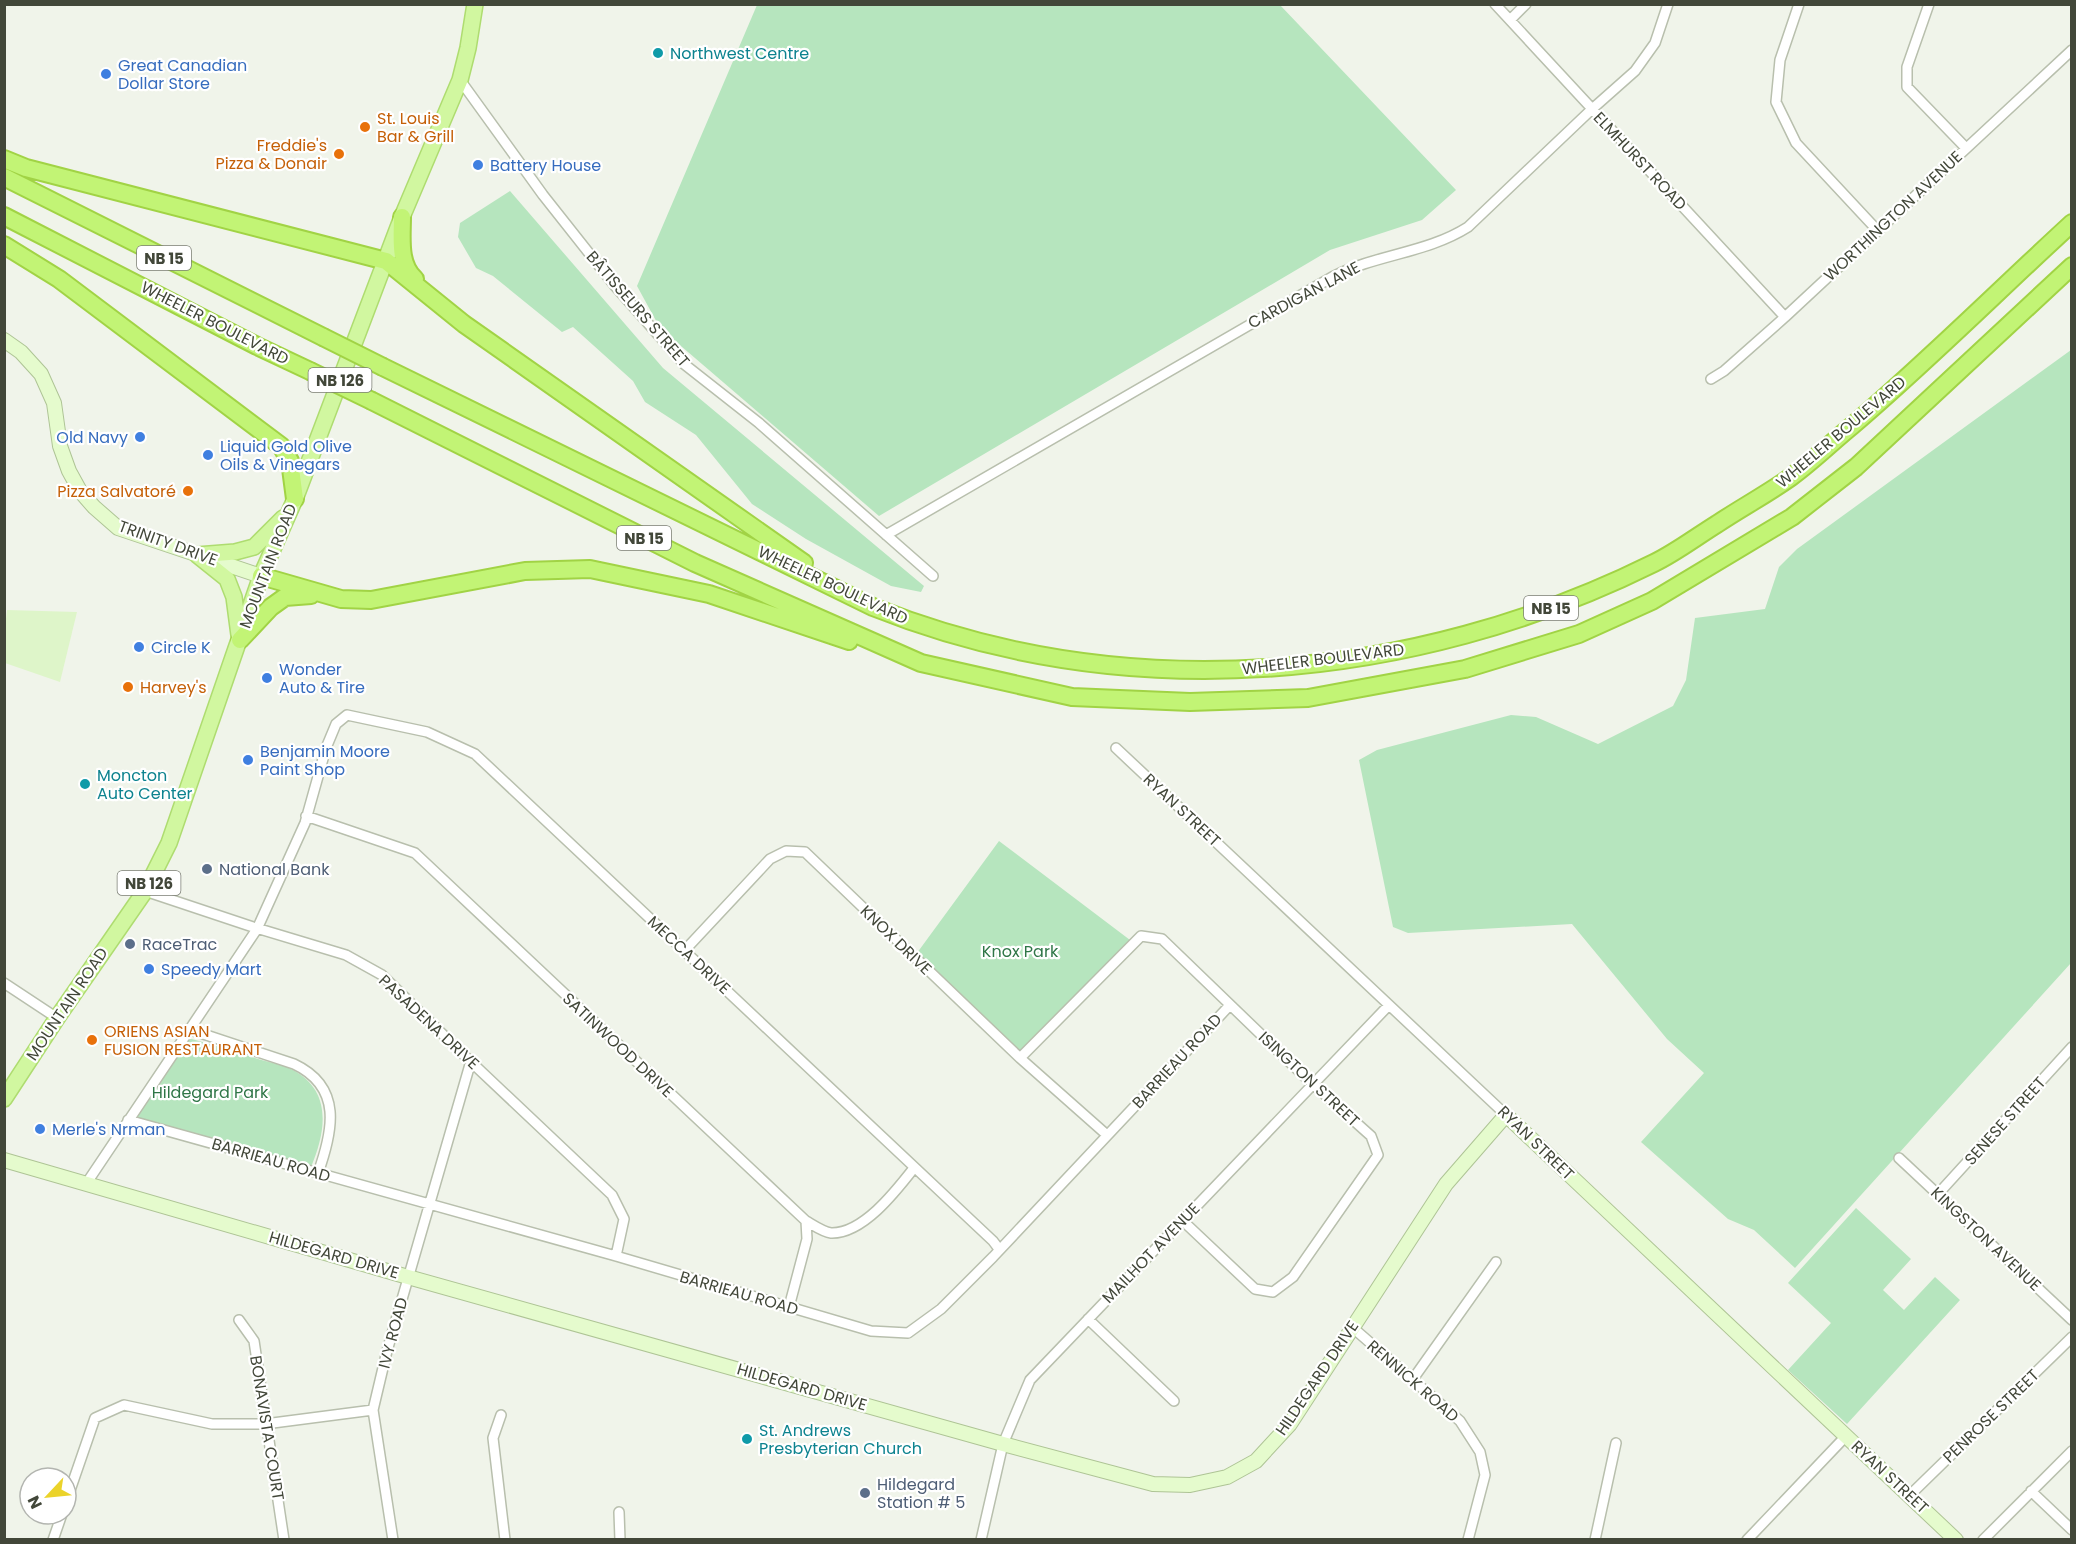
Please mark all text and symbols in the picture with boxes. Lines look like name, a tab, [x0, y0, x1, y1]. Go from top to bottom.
place label: Northwest Centre	[670, 42, 809, 65]
marker: Northwest Centre	[651, 46, 665, 60]
place label: Great Canadian Dollar Store	[118, 54, 247, 95]
marker: Great Canadian Dollar Store	[99, 67, 113, 81]
place label: St. Louis Bar & Grill	[377, 107, 454, 148]
street label: ELMHURST ROAD	[1588, 107, 1692, 215]
marker: St. Louis Bar & Grill	[358, 120, 372, 134]
place label: Freddie's Pizza & Donair	[216, 134, 327, 175]
street label: WORTHINGTON AVENUE	[1819, 145, 1967, 287]
marker: Freddie's Pizza & Donair	[332, 147, 346, 161]
place label: Battery House	[490, 154, 601, 177]
marker: Battery House	[471, 158, 485, 172]
road number: NB 15	[137, 246, 191, 270]
street label: BÂTISSEURS STREET	[581, 246, 695, 372]
street label: CARDIGAN LANE	[1244, 256, 1364, 334]
street label: WHEELER BOULEVARD	[137, 276, 293, 370]
road number: NB 126	[308, 368, 372, 392]
street label: WHEELER BOULEVARD	[1771, 371, 1911, 493]
place label: Old Navy	[56, 426, 128, 449]
marker: Old Navy	[133, 430, 147, 444]
place label: Liquid Gold Olive Oils & Vinegars	[220, 435, 352, 476]
marker: Liquid Gold Olive Oils & Vinegars	[201, 448, 215, 462]
place label: Pizza Salvatoré	[57, 480, 176, 503]
marker: Pizza Salvatoré	[181, 484, 195, 498]
street label: MOUNTAIN ROAD	[234, 500, 302, 632]
street label: TRINITY DRIVE	[115, 514, 221, 572]
road number: NB 15	[617, 526, 671, 550]
street label: WHEELER BOULEVARD	[754, 540, 912, 630]
road number: NB 15	[1524, 596, 1578, 620]
place label: Circle K	[151, 636, 211, 659]
street label: WHEELER BOULEVARD	[1241, 638, 1405, 680]
marker: Circle K	[132, 640, 146, 654]
place label: Wonder Auto & Tire	[279, 658, 365, 699]
marker: Wonder Auto & Tire	[260, 671, 274, 685]
place label: Harvey's	[140, 676, 207, 699]
marker: Harvey's	[121, 680, 135, 694]
place label: Benjamin Moore Paint Shop	[260, 740, 390, 781]
marker: Benjamin Moore Paint Shop	[241, 753, 255, 767]
place label: Moncton Auto Center	[97, 764, 193, 805]
street label: RYAN STREET	[1138, 768, 1226, 852]
marker: Moncton Auto Center	[78, 777, 92, 791]
place label: National Bank	[219, 858, 330, 881]
marker: National Bank	[200, 862, 214, 876]
road number: NB 126	[118, 871, 180, 895]
street label: KNOX DRIVE	[855, 900, 937, 980]
street label: MECCA DRIVE	[642, 911, 736, 999]
place label: RaceTrac	[142, 933, 218, 956]
marker: RaceTrac	[123, 937, 137, 951]
park label: Knox Park	[982, 940, 1059, 963]
street label: MOUNTAIN ROAD	[21, 943, 113, 1065]
place label: Speedy Mart	[161, 958, 262, 981]
marker: Speedy Mart	[142, 962, 156, 976]
street label: PASADENA DRIVE	[374, 969, 484, 1075]
street label: SATINWOOD DRIVE	[557, 987, 679, 1103]
street label: BARRIEAU ROAD	[1127, 1008, 1227, 1114]
place label: ORIENS ASIAN FUSION RESTAURANT	[104, 1020, 263, 1061]
street label: ISINGTON STREET	[1253, 1026, 1365, 1132]
marker: ORIENS ASIAN FUSION RESTAURANT	[85, 1033, 99, 1047]
street label: SENESE STREET	[1959, 1072, 2051, 1170]
park label: Hildegard Park	[152, 1081, 269, 1104]
street label: RYAN STREET	[1493, 1101, 1580, 1186]
place label: Merle's Nrman	[52, 1118, 165, 1141]
marker: Merle's Nrman	[33, 1122, 47, 1136]
street label: BARRIEAU ROAD	[209, 1132, 333, 1188]
street label: KINGSTON AVENUE	[1926, 1182, 2046, 1296]
street label: MAILHOT AVENUE	[1097, 1198, 1205, 1308]
street label: HILDEGARD DRIVE	[266, 1225, 402, 1285]
street label: BARRIEAU ROAD	[677, 1265, 801, 1321]
street label: IVY ROAD	[372, 1295, 414, 1371]
street label: HILDEGARD DRIVE	[1270, 1316, 1364, 1440]
street label: RENNICK ROAD	[1362, 1335, 1464, 1427]
street label: BONAVISTA COURT	[244, 1354, 290, 1502]
street label: HILDEGARD DRIVE	[734, 1357, 870, 1417]
street label: PENROSE STREET	[1938, 1364, 2044, 1468]
place label: St. Andrews Presbyterian Church	[759, 1419, 922, 1460]
marker: St. Andrews Presbyterian Church	[740, 1432, 754, 1446]
street label: RYAN STREET	[1846, 1435, 1934, 1519]
north arrow	[18, 1466, 78, 1526]
place label: Hildegard Station # 5	[877, 1473, 965, 1514]
marker: Hildegard Station # 5	[858, 1486, 872, 1500]
text: N	[22, 1492, 48, 1513]

